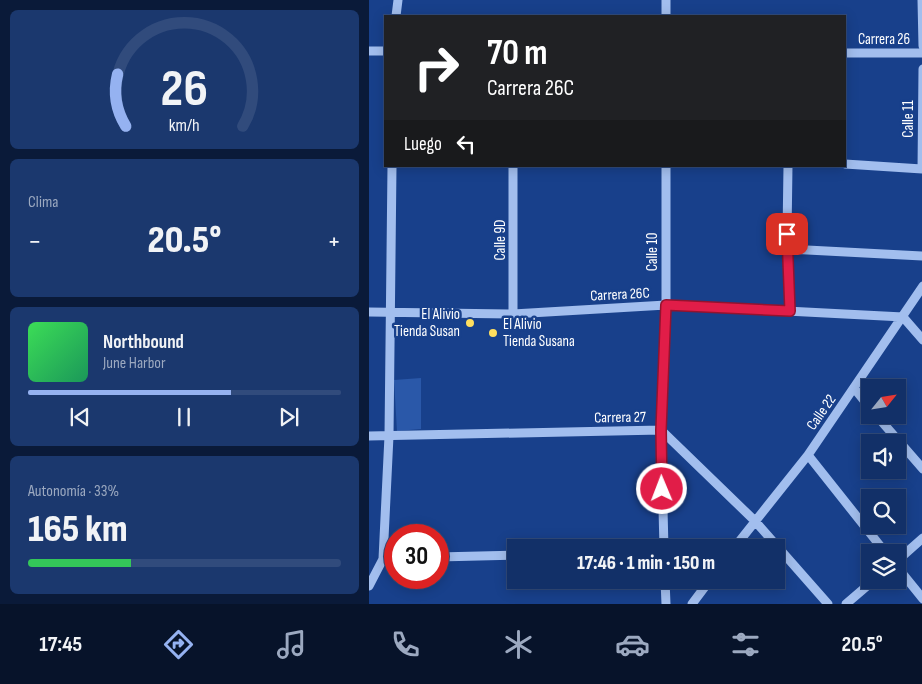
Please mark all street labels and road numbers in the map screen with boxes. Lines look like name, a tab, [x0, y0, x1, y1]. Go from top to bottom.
street label: Carrera 26	[858, 30, 910, 49]
street label: Calle 11	[899, 100, 918, 138]
street label: Calle 9D	[491, 220, 510, 260]
street label: Calle 10	[643, 233, 662, 271]
street label: Carrera 26C	[590, 283, 650, 306]
street label: Calle 22	[802, 391, 840, 434]
street label: Carrera 27	[594, 408, 646, 427]

